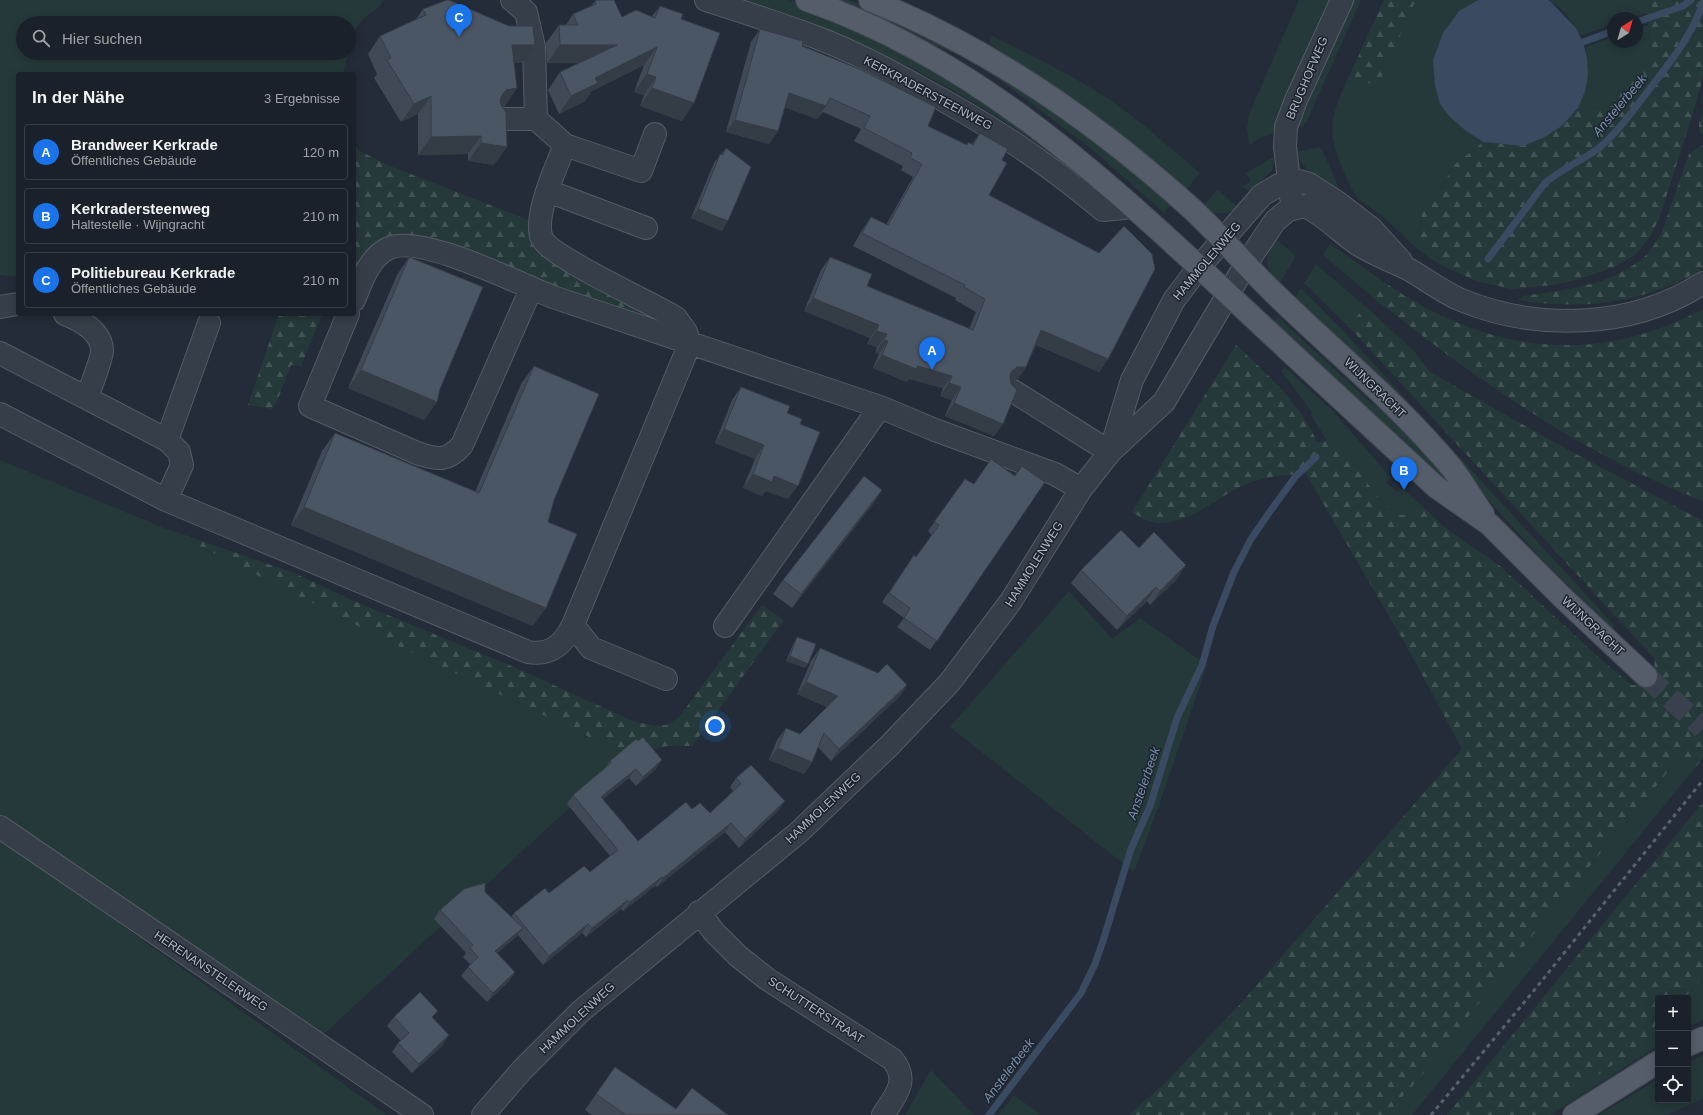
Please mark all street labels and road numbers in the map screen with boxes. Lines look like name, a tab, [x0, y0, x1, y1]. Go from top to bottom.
street label: BRUGHOFWEG	[1283, 34, 1331, 122]
street label: KERKRADERSTEENWEG	[861, 53, 995, 133]
street label: HAMMOLENWEG	[1170, 219, 1244, 303]
street label: WIJNGRACHT	[1341, 355, 1409, 421]
street label: HAMMOLENWEG	[1002, 519, 1066, 609]
street label: WIJNGRACHT	[1559, 594, 1628, 659]
street label: HAMMOLENWEG	[782, 769, 864, 847]
street label: HERENANSTELERWEG	[152, 928, 270, 1014]
street label: SCHUTTERSTRAAT	[765, 974, 867, 1047]
street label: HAMMOLENWEG	[536, 979, 618, 1057]

